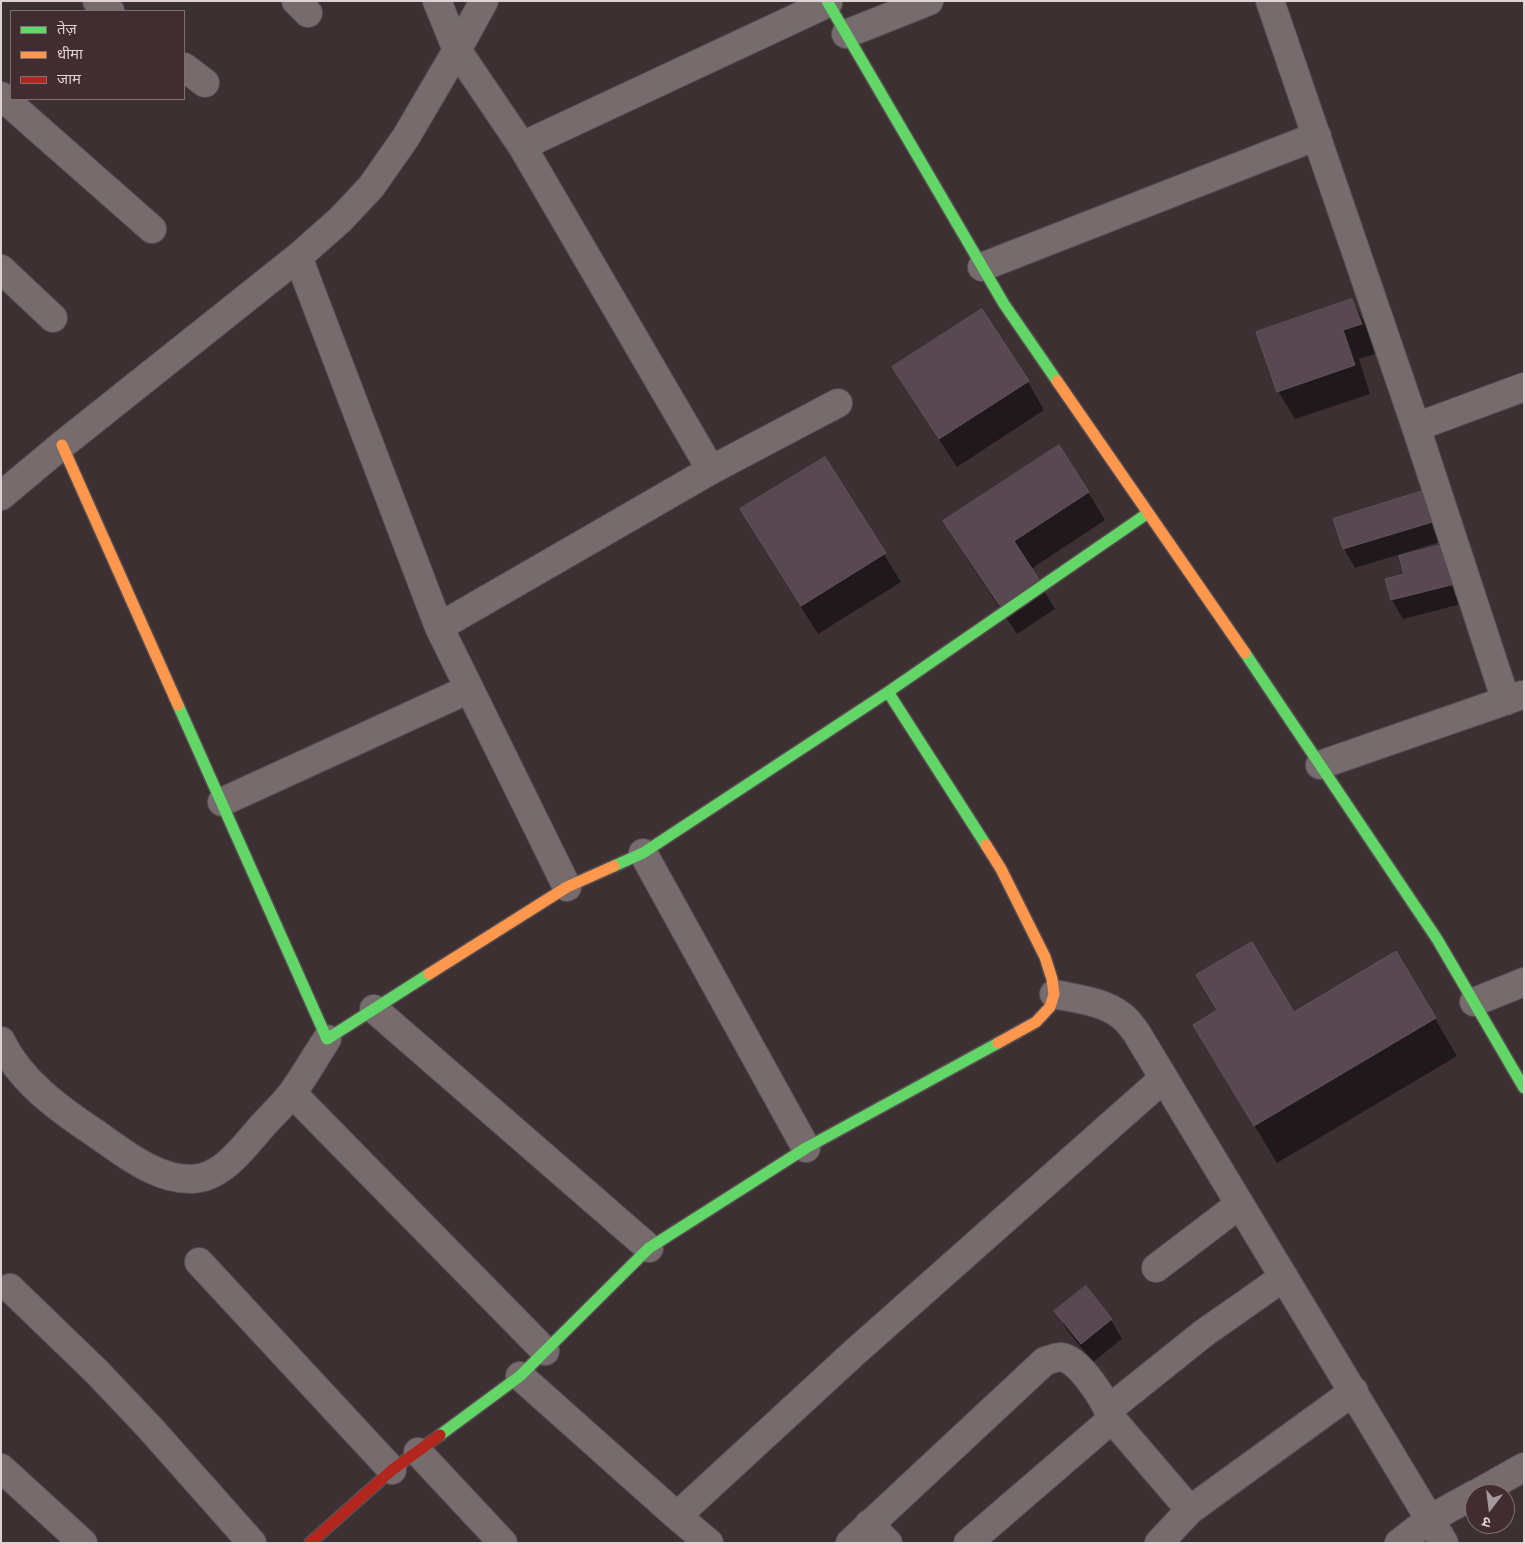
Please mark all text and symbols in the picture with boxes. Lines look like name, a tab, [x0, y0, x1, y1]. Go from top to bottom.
legend	[10, 10, 185, 100]
text: तेज़	[57, 19, 77, 38]
text: धीमा	[57, 44, 83, 63]
text: जाम	[57, 69, 81, 88]
north arrow	[1465, 1484, 1515, 1534]
text: उ	[1480, 1513, 1493, 1532]

